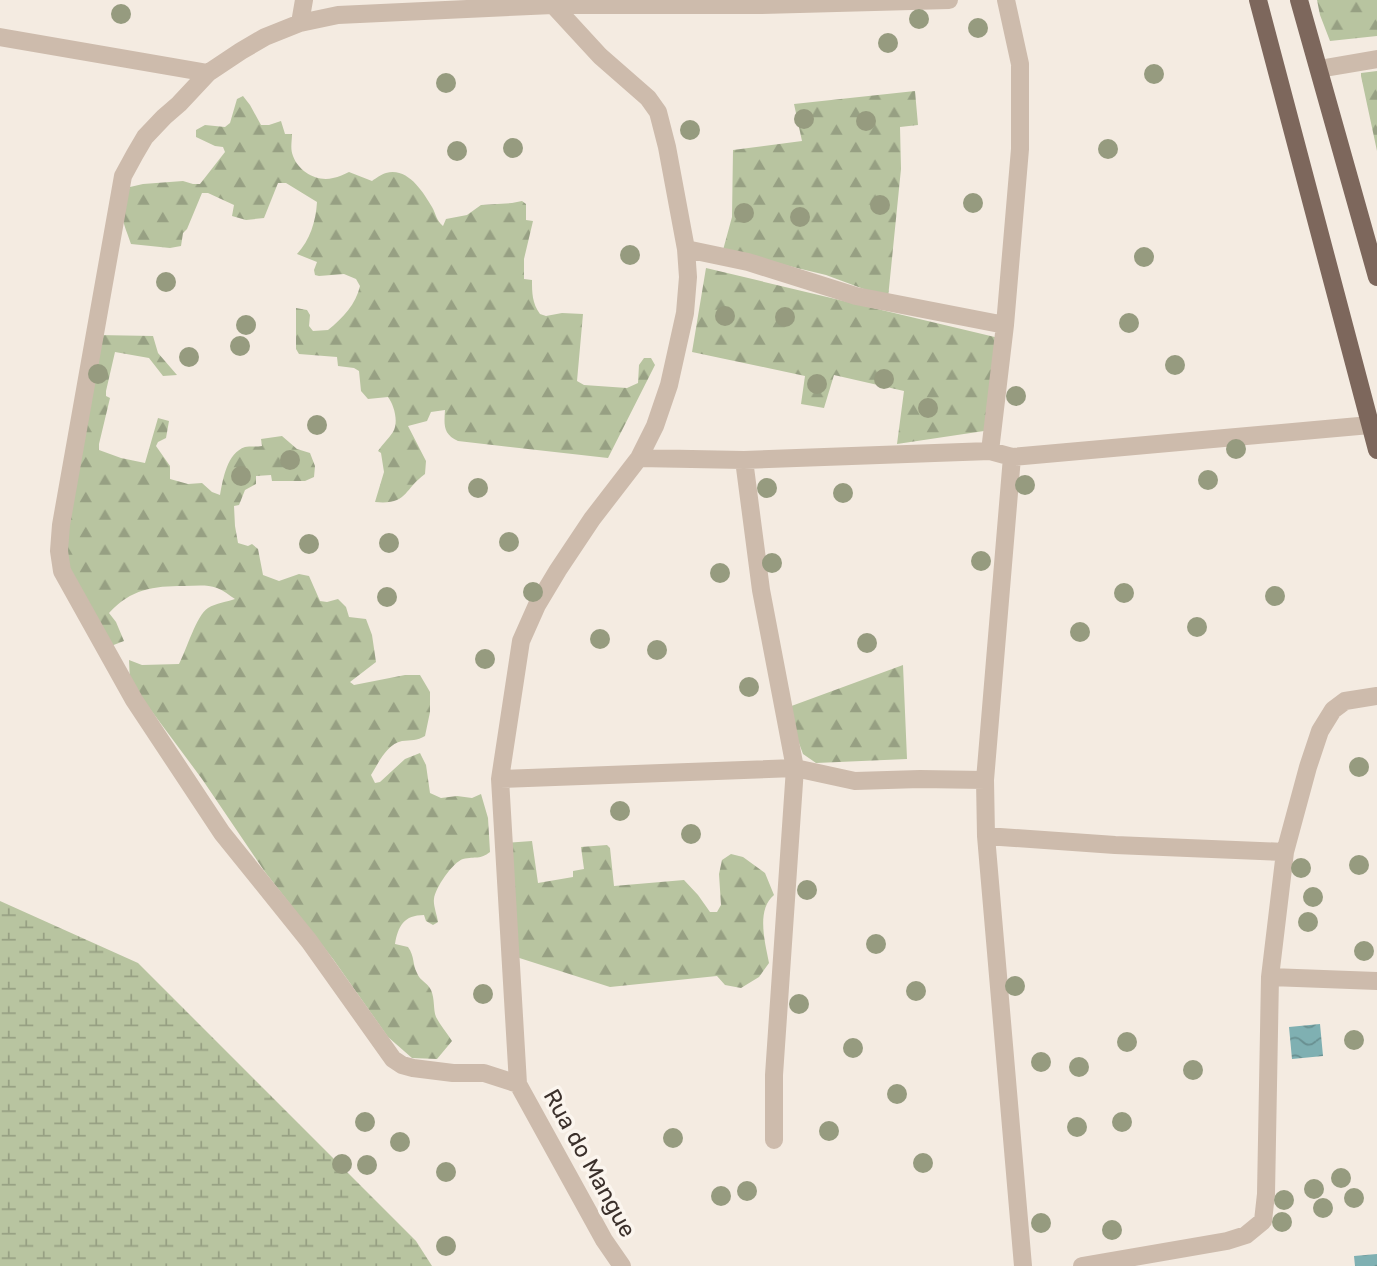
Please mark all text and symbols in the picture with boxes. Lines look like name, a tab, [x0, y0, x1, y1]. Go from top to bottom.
street label: Rua do Mangue	[538, 1084, 642, 1242]

